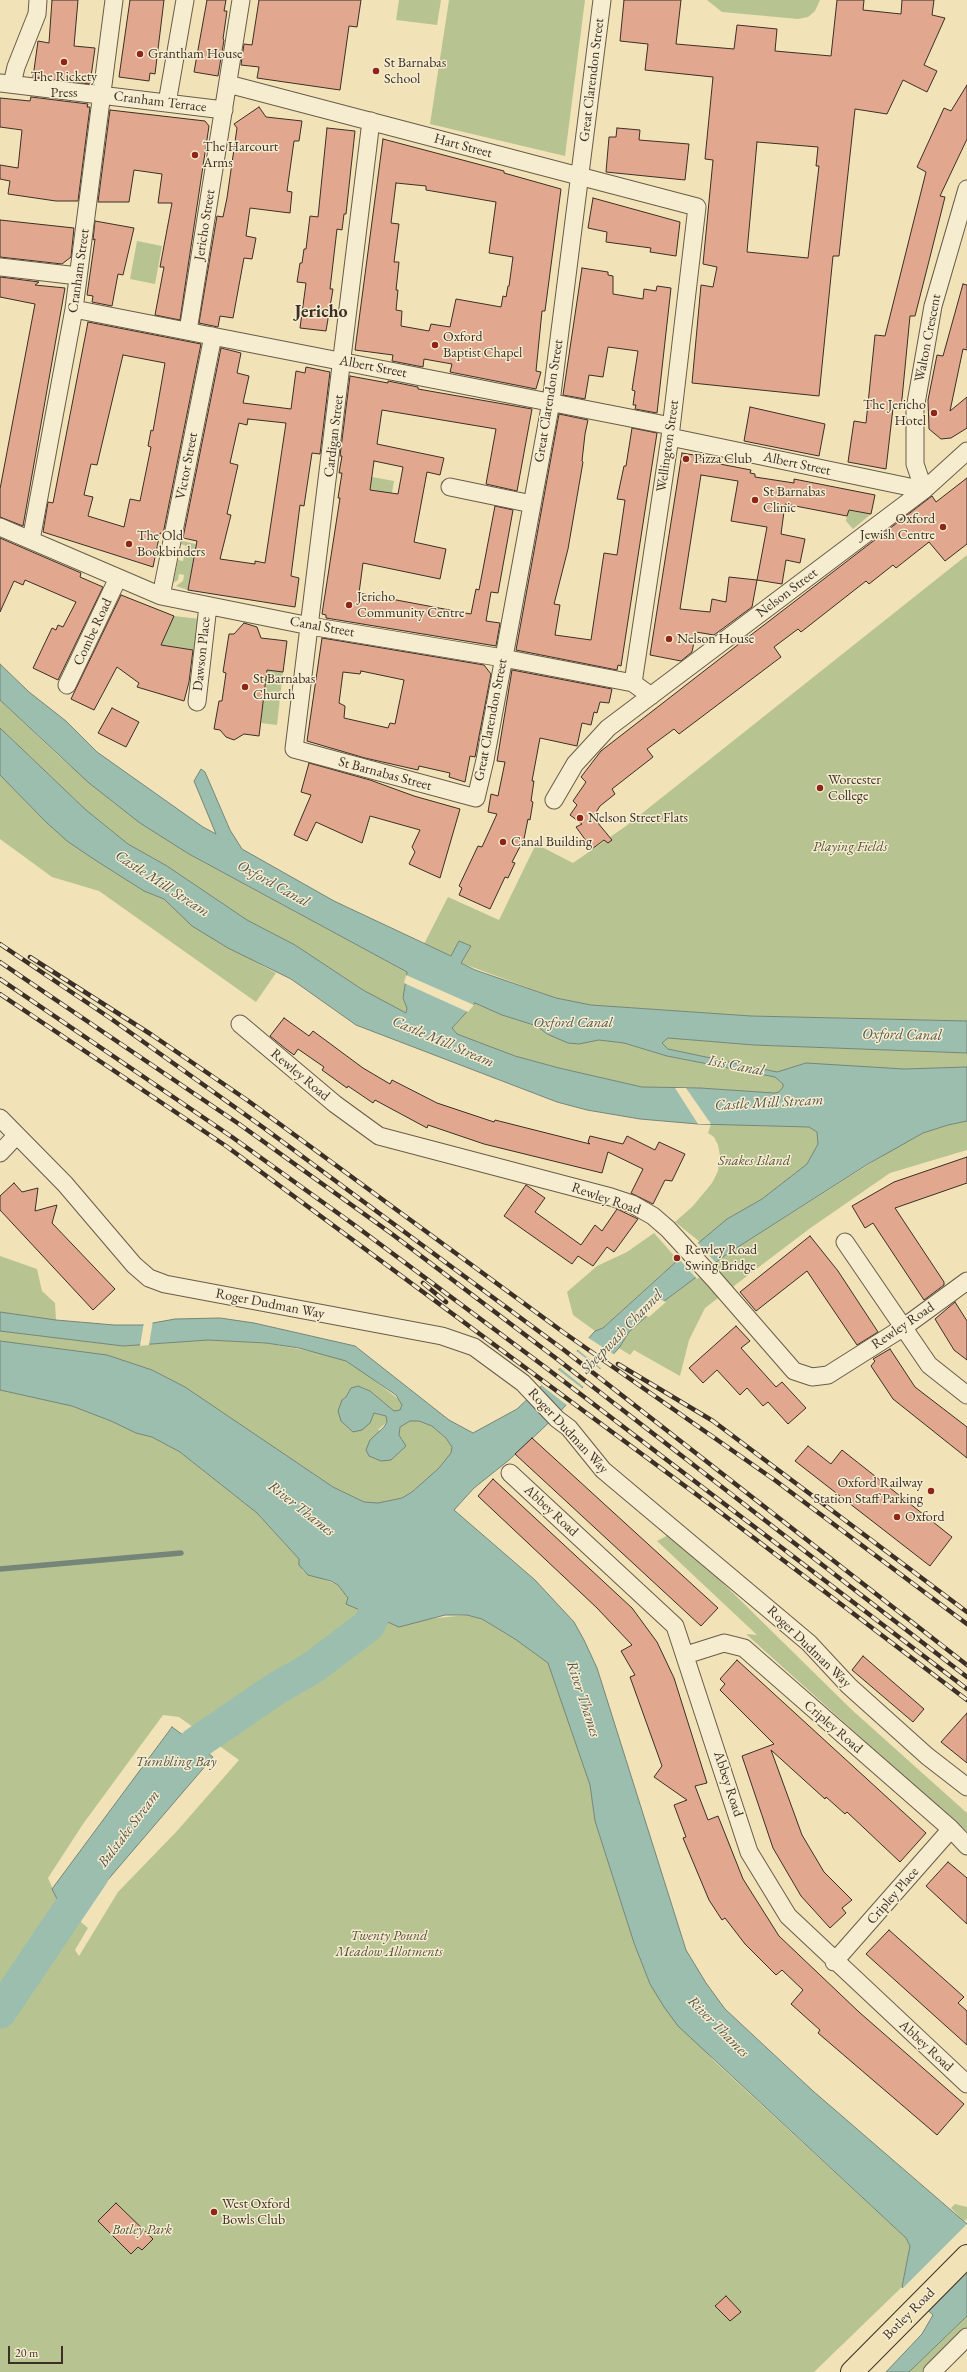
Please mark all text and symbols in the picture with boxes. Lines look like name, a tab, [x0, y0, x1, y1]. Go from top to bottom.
street label: Great Clarendon Street	[576, 17, 608, 143]
place label: Grantham House	[148, 46, 242, 62]
marker: Grantham House	[135, 49, 145, 59]
place label: St Barnabas School	[384, 55, 446, 88]
marker: The Rickety Press	[59, 57, 69, 67]
marker: St Barnabas School	[371, 66, 381, 76]
place label: The Rickety Press	[31, 69, 97, 102]
street label: Cranham Terrace	[113, 88, 207, 116]
street label: Hart Street	[432, 130, 494, 162]
place label: The Harcourt Arms	[203, 139, 278, 172]
marker: The Harcourt Arms	[190, 150, 200, 160]
street label: Jericho Street	[191, 188, 219, 262]
street label: Cranham Street	[65, 228, 93, 314]
street label: Walton Crescent	[911, 293, 945, 383]
district label: Jericho	[294, 301, 348, 323]
place label: Oxford Baptist Chapel	[443, 329, 522, 362]
street label: Great Clarendon Street	[531, 338, 567, 464]
marker: Oxford Baptist Chapel	[430, 340, 440, 350]
street label: Albert Street	[338, 352, 408, 382]
street label: Cardigan Street	[321, 394, 347, 478]
place label: The Jericho Hotel	[863, 397, 926, 430]
street label: Wellington Street	[653, 399, 683, 493]
marker: The Jericho Hotel	[929, 408, 939, 418]
street label: Victor Street	[172, 431, 202, 501]
street label: Albert Street	[762, 449, 832, 479]
place label: Pizza Club	[694, 451, 752, 467]
marker: Pizza Club	[681, 454, 691, 464]
place label: St Barnabas Clinic	[763, 484, 825, 516]
marker: St Barnabas Clinic	[750, 495, 760, 505]
place label: Oxford Jewish Centre	[860, 511, 935, 544]
marker: Oxford Jewish Centre	[938, 522, 948, 532]
place label: The Old Bookbinders	[137, 528, 205, 560]
marker: The Old Bookbinders	[124, 539, 134, 549]
street label: Nelson Street	[753, 565, 821, 621]
place label: Jericho Community Centre	[357, 589, 465, 622]
street label: Combe Road	[70, 596, 116, 668]
marker: Jericho Community Centre	[344, 600, 354, 610]
street label: Canal Street	[288, 613, 356, 641]
street label: Dawson Place	[190, 616, 214, 692]
place label: Nelson House	[677, 631, 754, 647]
marker: Nelson House	[664, 634, 674, 644]
street label: Great Clarendon Street	[471, 657, 511, 783]
place label: St Barnabas Church	[253, 671, 315, 704]
marker: St Barnabas Church	[240, 682, 250, 692]
street label: St Barnabas Street	[337, 753, 433, 795]
place label: Worcester College	[828, 772, 881, 804]
marker: Worcester College	[815, 783, 825, 793]
place label: Nelson Street Flats	[588, 810, 688, 826]
marker: Nelson Street Flats	[575, 813, 585, 823]
place label: Canal Building	[511, 834, 592, 850]
marker: Canal Building	[498, 837, 508, 847]
park label: Playing Fields	[813, 839, 887, 855]
water label: Castle Mill Stream	[111, 847, 213, 921]
water label: Oxford Canal	[234, 857, 312, 911]
water label: Castle Mill Stream	[389, 1012, 497, 1072]
water label: Oxford Canal	[533, 1014, 613, 1032]
water label: Oxford Canal	[862, 1025, 942, 1045]
street label: Rewley Road	[267, 1045, 333, 1105]
water label: Isis Canal	[706, 1052, 766, 1080]
water label: Castle Mill Stream	[714, 1091, 824, 1115]
park label: Snakes Island	[718, 1153, 790, 1169]
street label: Rewley Road	[569, 1179, 643, 1219]
place label: Rewley Road Swing Bridge	[685, 1242, 757, 1274]
marker: Rewley Road Swing Bridge	[672, 1253, 682, 1263]
street label: Roger Dudman Way	[214, 1285, 326, 1323]
water label: Sheepwash Channel	[577, 1286, 667, 1378]
street label: Rewley Road	[868, 1299, 938, 1353]
street label: Roger Dudman Way	[524, 1385, 612, 1477]
place label: Oxford Railway Station Staff Parking	[813, 1475, 923, 1508]
water label: River Thames	[264, 1477, 338, 1541]
street label: Abbey Road	[520, 1482, 582, 1540]
marker: Oxford Railway Station Staff Parking	[926, 1486, 936, 1496]
place label: Oxford	[905, 1509, 944, 1525]
marker: Oxford	[892, 1512, 902, 1522]
street label: Roger Dudman Way	[763, 1603, 855, 1691]
water label: River Thames	[562, 1658, 604, 1740]
street label: Cripley Road	[800, 1697, 866, 1757]
street label: Abbey Road	[710, 1749, 746, 1819]
water label: Tumbling Bay	[135, 1753, 217, 1771]
water label: Bulstake Stream	[94, 1787, 164, 1871]
street label: Cripley Place	[864, 1864, 922, 1928]
park label: Twenty Pound Meadow Allotments	[335, 1928, 443, 1960]
water label: River Thames	[684, 1993, 752, 2061]
street label: Abbey Road	[895, 2017, 957, 2075]
place label: West Oxford Bowls Club	[222, 2196, 290, 2228]
marker: West Oxford Bowls Club	[209, 2207, 219, 2217]
park label: Botley Park	[112, 2222, 172, 2238]
street label: Botley Road	[880, 2285, 938, 2343]
scale bar	[10, 2338, 65, 2364]
text: 20 m	[15, 2345, 38, 2361]

